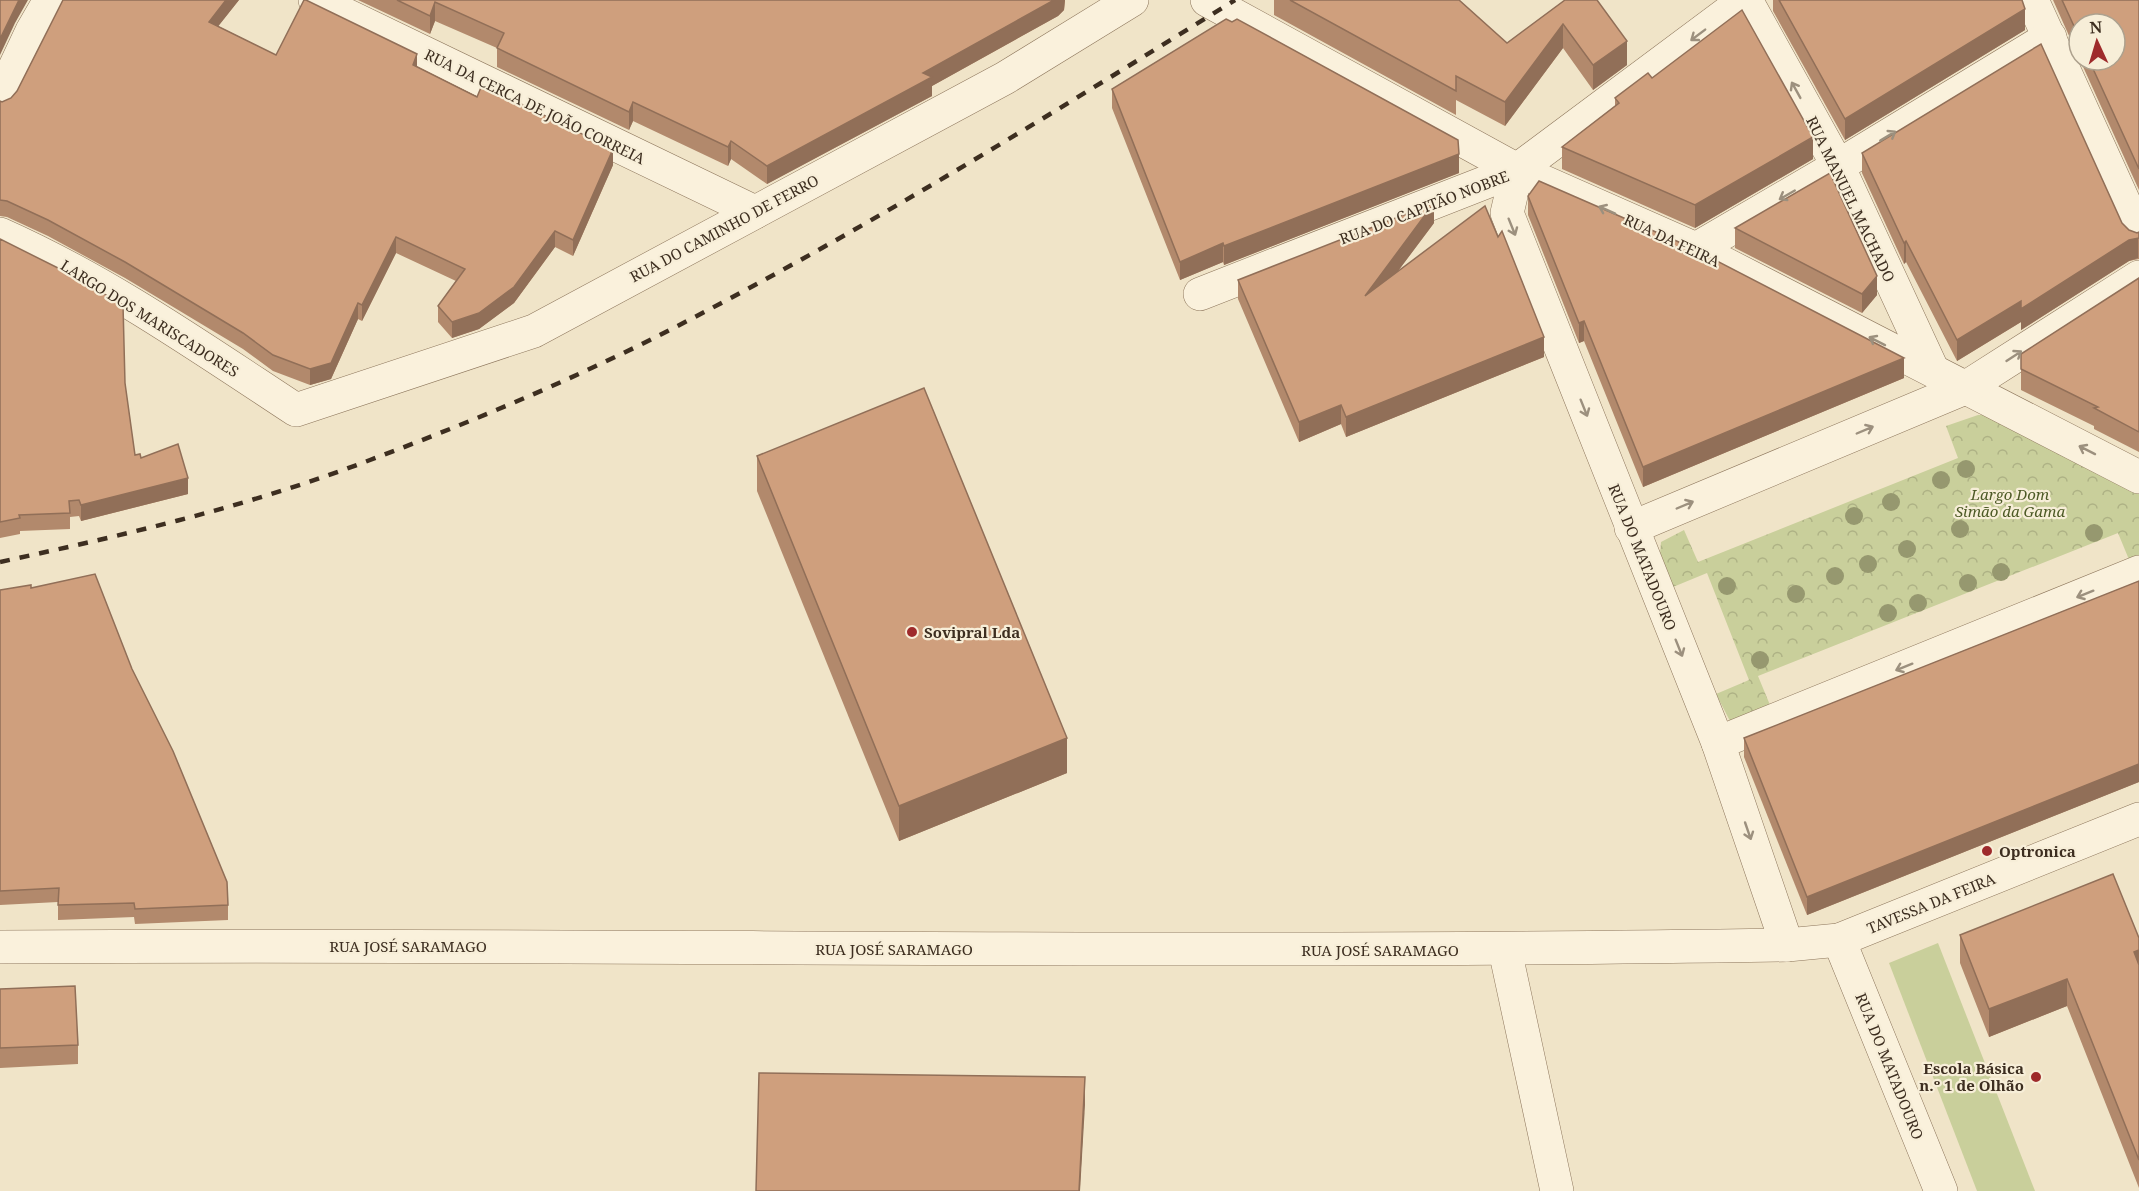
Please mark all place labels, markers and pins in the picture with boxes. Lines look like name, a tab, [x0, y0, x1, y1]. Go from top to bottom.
place label: Sovipral Lda	[924, 622, 1020, 642]
marker: Sovipral Lda	[905, 625, 919, 639]
place label: Optronica	[1999, 841, 2076, 861]
marker: Optronica	[1980, 844, 1994, 858]
place label: Escola Básica n.º 1 de Olhão	[1919, 1058, 2024, 1095]
marker: Escola Básica n.º 1 de Olhão	[2029, 1070, 2043, 1084]

